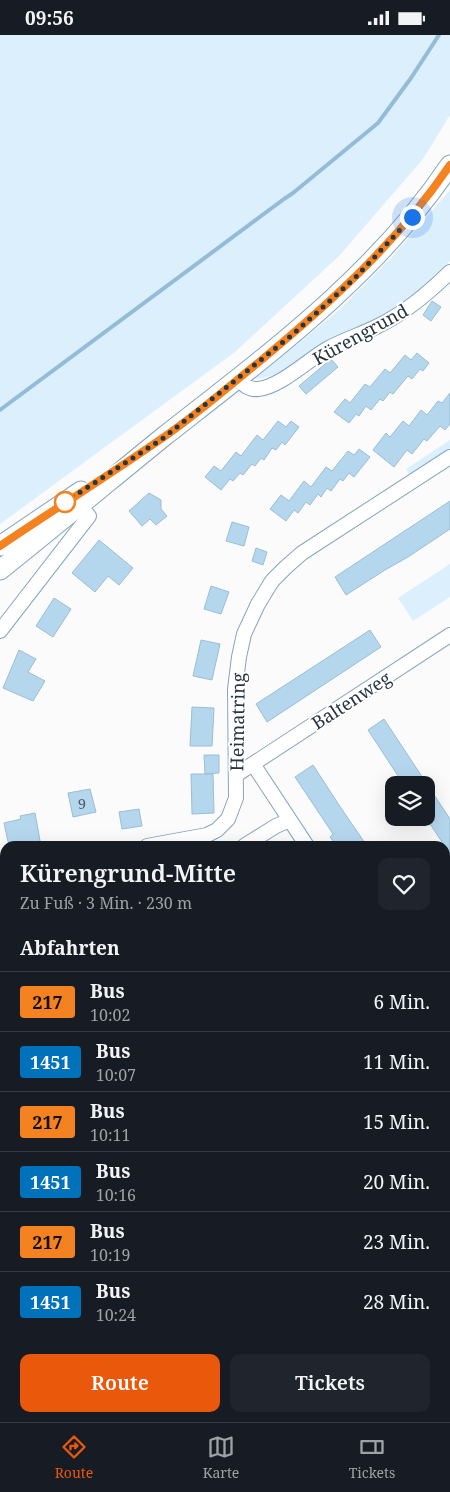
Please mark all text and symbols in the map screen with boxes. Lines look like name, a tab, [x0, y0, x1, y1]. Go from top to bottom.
text: 09:56	[25, 5, 74, 31]
your location	[400, 205, 425, 230]
street label: Kürengrund	[308, 298, 412, 370]
unlabelled marker	[54, 491, 76, 513]
street label: Baltenweg	[307, 665, 395, 735]
street label: Heimatring	[224, 672, 250, 772]
map controls	[385, 776, 435, 826]
button: layers	[385, 776, 435, 826]
house number: 9	[78, 793, 86, 813]
text: Kürengrund-Mitte	[20, 856, 236, 889]
button: heart	[378, 858, 430, 910]
text: Zu Fuß · 3 Min. · 230 m	[20, 892, 192, 914]
text: Abfahrten	[20, 935, 120, 961]
text: Bus	[90, 978, 125, 1004]
text: 6 Min.	[374, 989, 430, 1015]
text: 217	[32, 990, 63, 1014]
text: 10:02	[90, 1004, 130, 1026]
text: Bus	[96, 1038, 130, 1064]
text: 11 Min.	[363, 1049, 430, 1075]
text: 1451	[30, 1050, 71, 1074]
text: 10:07	[96, 1064, 136, 1086]
text: Bus	[90, 1098, 125, 1124]
text: 15 Min.	[363, 1109, 430, 1135]
text: 217	[32, 1110, 63, 1134]
text: 10:11	[90, 1124, 130, 1146]
text: Bus	[96, 1158, 130, 1184]
text: 20 Min.	[363, 1169, 430, 1195]
text: 1451	[30, 1170, 71, 1194]
text: 10:16	[96, 1184, 136, 1206]
text: Bus	[90, 1218, 125, 1244]
text: 23 Min.	[363, 1229, 430, 1255]
text: 217	[32, 1230, 63, 1254]
text: 10:19	[90, 1244, 130, 1266]
text: Bus	[96, 1278, 130, 1304]
text: 28 Min.	[363, 1289, 430, 1315]
text: 1451	[30, 1290, 71, 1314]
text: 10:24	[96, 1304, 136, 1326]
button: Route	[20, 1354, 220, 1412]
button: Tickets	[230, 1354, 430, 1412]
tab: Route	[55, 1433, 93, 1482]
tab: Karte	[203, 1433, 239, 1482]
tab: Tickets	[349, 1433, 395, 1482]

